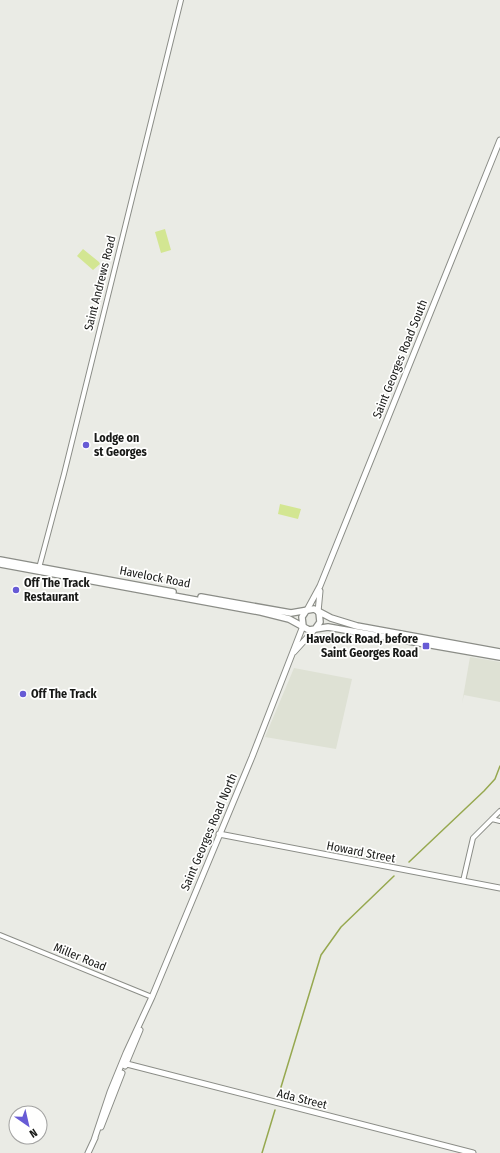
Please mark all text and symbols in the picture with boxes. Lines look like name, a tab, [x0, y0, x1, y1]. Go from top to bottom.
street label: Saint Andrews Road	[81, 234, 119, 332]
street label: Saint Georges Road South	[370, 298, 430, 420]
place label: Lodge on st Georges	[94, 431, 148, 459]
marker: Lodge on st Georges	[81, 440, 91, 450]
street label: Havelock Road	[118, 563, 192, 591]
place label: Off The Track Restaurant	[24, 576, 90, 604]
marker: Off The Track Restaurant	[11, 585, 21, 595]
place label: Havelock Road, before Saint Georges Road	[306, 632, 418, 660]
marker: Havelock Road, before Saint Georges Road	[421, 641, 431, 651]
place label: Off The Track	[31, 687, 97, 701]
marker: Off The Track	[18, 689, 28, 699]
street label: Saint Georges Road North	[178, 771, 240, 893]
street label: Howard Street	[325, 838, 397, 866]
street label: Miller Road	[52, 940, 108, 974]
street label: Ada Street	[276, 1086, 328, 1112]
north arrow	[8, 1105, 48, 1145]
text: N	[27, 1126, 40, 1140]

